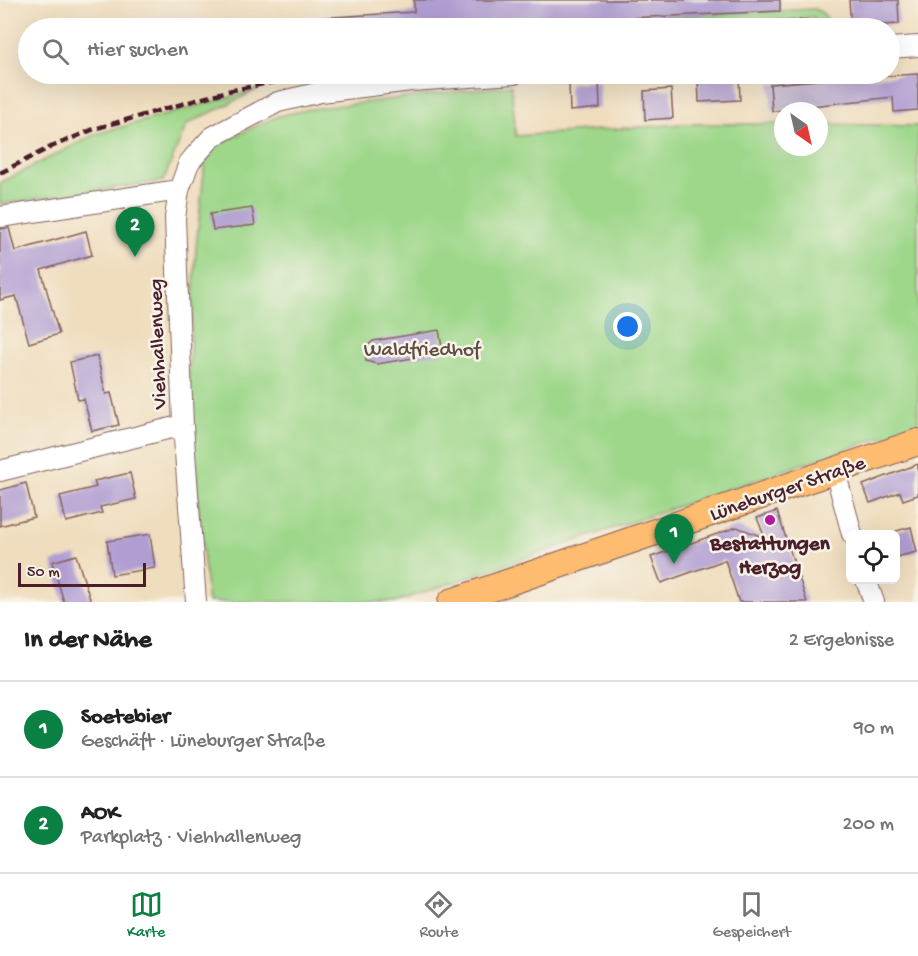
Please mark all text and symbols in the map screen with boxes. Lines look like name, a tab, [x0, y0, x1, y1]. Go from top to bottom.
search box	[18, 18, 900, 84]
icon: search	[39, 35, 72, 68]
text: Hier suchen	[87, 38, 188, 64]
north arrow	[774, 102, 828, 156]
pin: 2	[116, 208, 154, 257]
street label: Viehhallenweg	[145, 278, 174, 410]
your location	[613, 312, 642, 341]
park label: Waldfriedhof	[364, 339, 482, 364]
street label: Lüneburger Straße	[707, 452, 870, 529]
marker: Bestattungen Herzog	[763, 513, 777, 527]
pin: 1	[654, 514, 694, 564]
map controls	[846, 530, 900, 584]
button: locate	[846, 530, 900, 584]
place label: Bestattungen Herzog	[709, 533, 831, 582]
scale bar	[18, 560, 146, 588]
text: 50 m	[27, 564, 60, 583]
text: In der Nähe	[24, 626, 152, 657]
text: 2 Ergebnisse	[789, 630, 894, 653]
text: Soetebier	[81, 705, 170, 731]
text: 1	[39, 718, 48, 741]
text: 90 m	[854, 718, 894, 741]
text: Geschäft · Lüneburger Straße	[81, 731, 325, 754]
text: AOK	[81, 801, 119, 827]
text: 2	[39, 814, 48, 837]
text: 200 m	[843, 814, 894, 837]
text: Parkplatz · Viehhallenweg	[81, 827, 301, 850]
tab: Karte	[127, 888, 165, 943]
tab: Route	[419, 888, 458, 943]
tab: Gespeichert	[713, 888, 791, 943]

